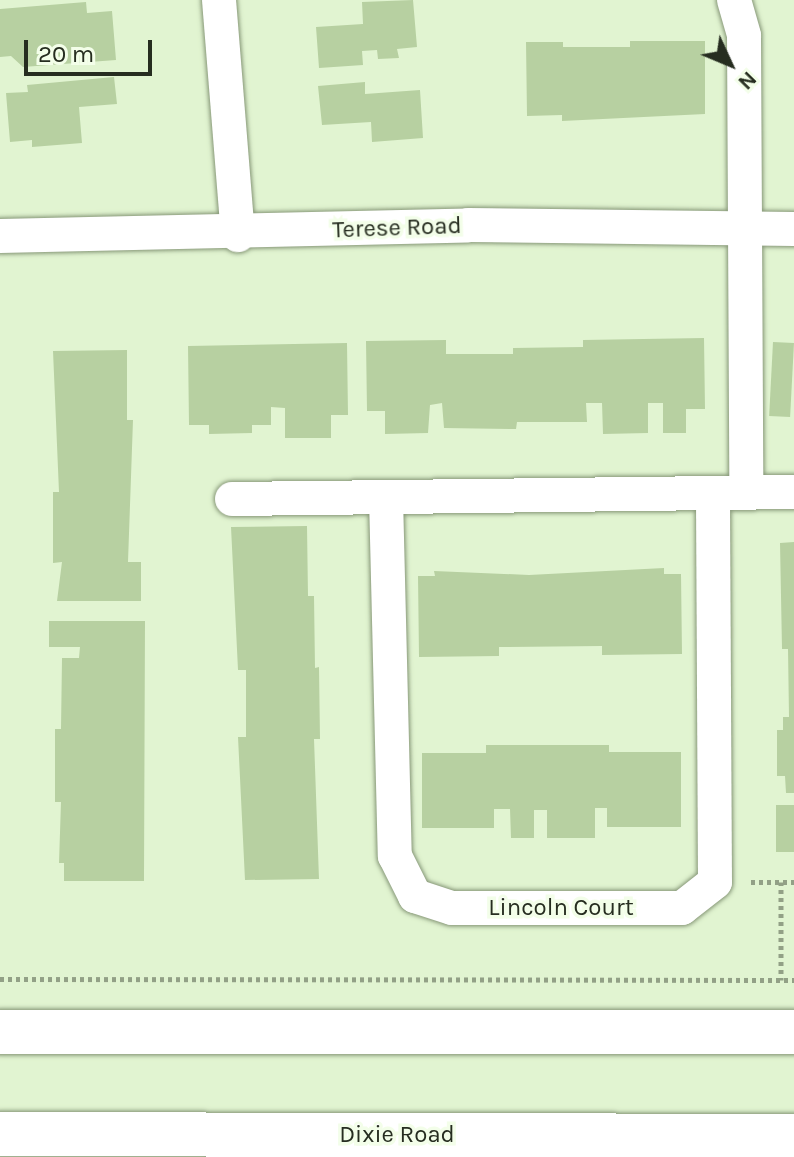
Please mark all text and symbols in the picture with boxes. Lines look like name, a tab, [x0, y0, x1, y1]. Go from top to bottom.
scale bar	[28, 24, 156, 74]
north arrow	[690, 24, 770, 104]
text: 20 m	[38, 40, 94, 68]
text: N	[732, 66, 762, 95]
street label: Terese Road	[332, 211, 462, 245]
street label: Lincoln Court	[488, 894, 634, 922]
street label: Dixie Road	[339, 1121, 455, 1149]

